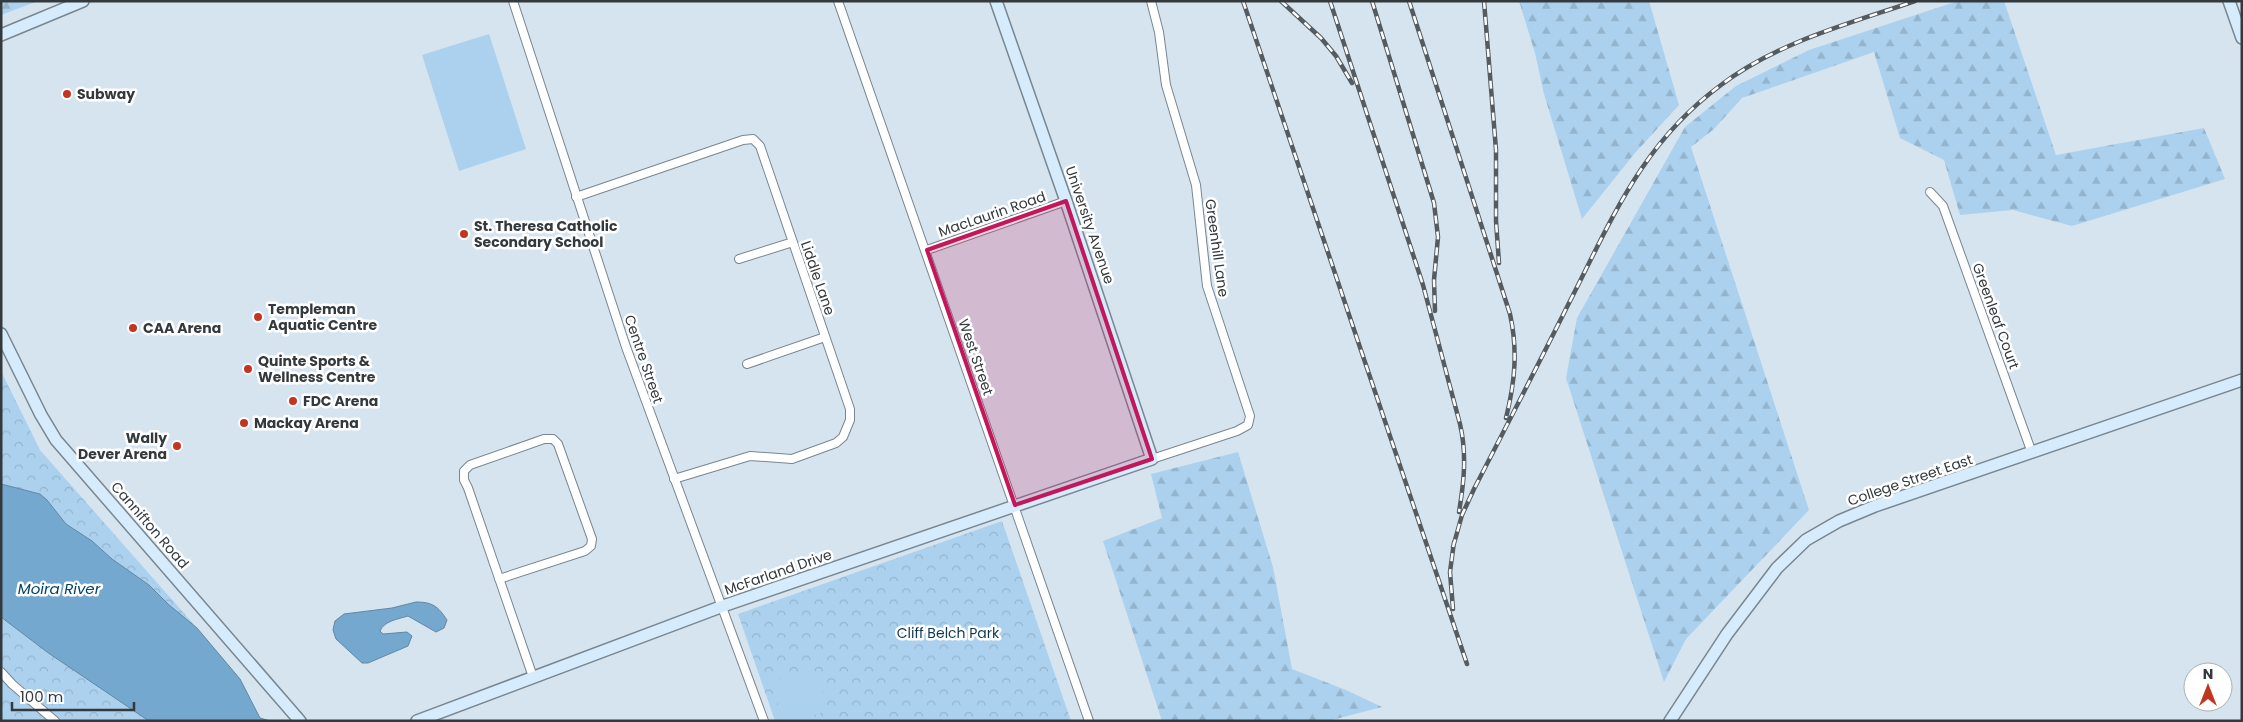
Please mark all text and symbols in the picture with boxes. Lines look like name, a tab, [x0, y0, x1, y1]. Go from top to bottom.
place label: Subway	[77, 84, 135, 104]
marker: Subway	[61, 88, 73, 100]
street label: University Avenue	[1060, 163, 1120, 287]
street label: MacLaurin Road	[936, 186, 1048, 242]
street label: Greenhill Lane	[1200, 198, 1234, 299]
place label: St. Theresa Catholic Secondary School	[474, 216, 618, 252]
marker: St. Theresa Catholic Secondary School	[458, 228, 470, 240]
street label: Liddle Lane	[796, 238, 840, 318]
street label: Greenleaf Court	[1968, 260, 2024, 372]
place label: Templeman Aquatic Centre	[268, 299, 377, 335]
marker: Templeman Aquatic Centre	[252, 311, 264, 323]
street label: Centre Street	[620, 312, 668, 406]
street label: West Street	[954, 316, 998, 398]
place label: CAA Arena	[143, 318, 221, 338]
marker: CAA Arena	[127, 322, 139, 334]
place label: Quinte Sports & Wellness Centre	[258, 351, 376, 387]
marker: Quinte Sports & Wellness Centre	[242, 363, 254, 375]
place label: FDC Arena	[303, 391, 378, 411]
marker: FDC Arena	[287, 395, 299, 407]
place label: Mackay Arena	[254, 413, 359, 433]
marker: Mackay Arena	[238, 417, 250, 429]
place label: Wally Dever Arena	[78, 428, 167, 464]
marker: Wally Dever Arena	[171, 440, 183, 452]
street label: College Street East	[1845, 449, 1975, 511]
street label: Cannifton Road	[107, 477, 193, 573]
street label: McFarland Drive	[722, 544, 835, 600]
water label: Moira River	[18, 578, 101, 599]
park label: Cliff Belch Park	[897, 623, 1000, 643]
north arrow	[2183, 662, 2233, 712]
text: N	[2203, 664, 2213, 684]
scale bar	[12, 680, 135, 712]
text: 100 m	[20, 686, 63, 707]

